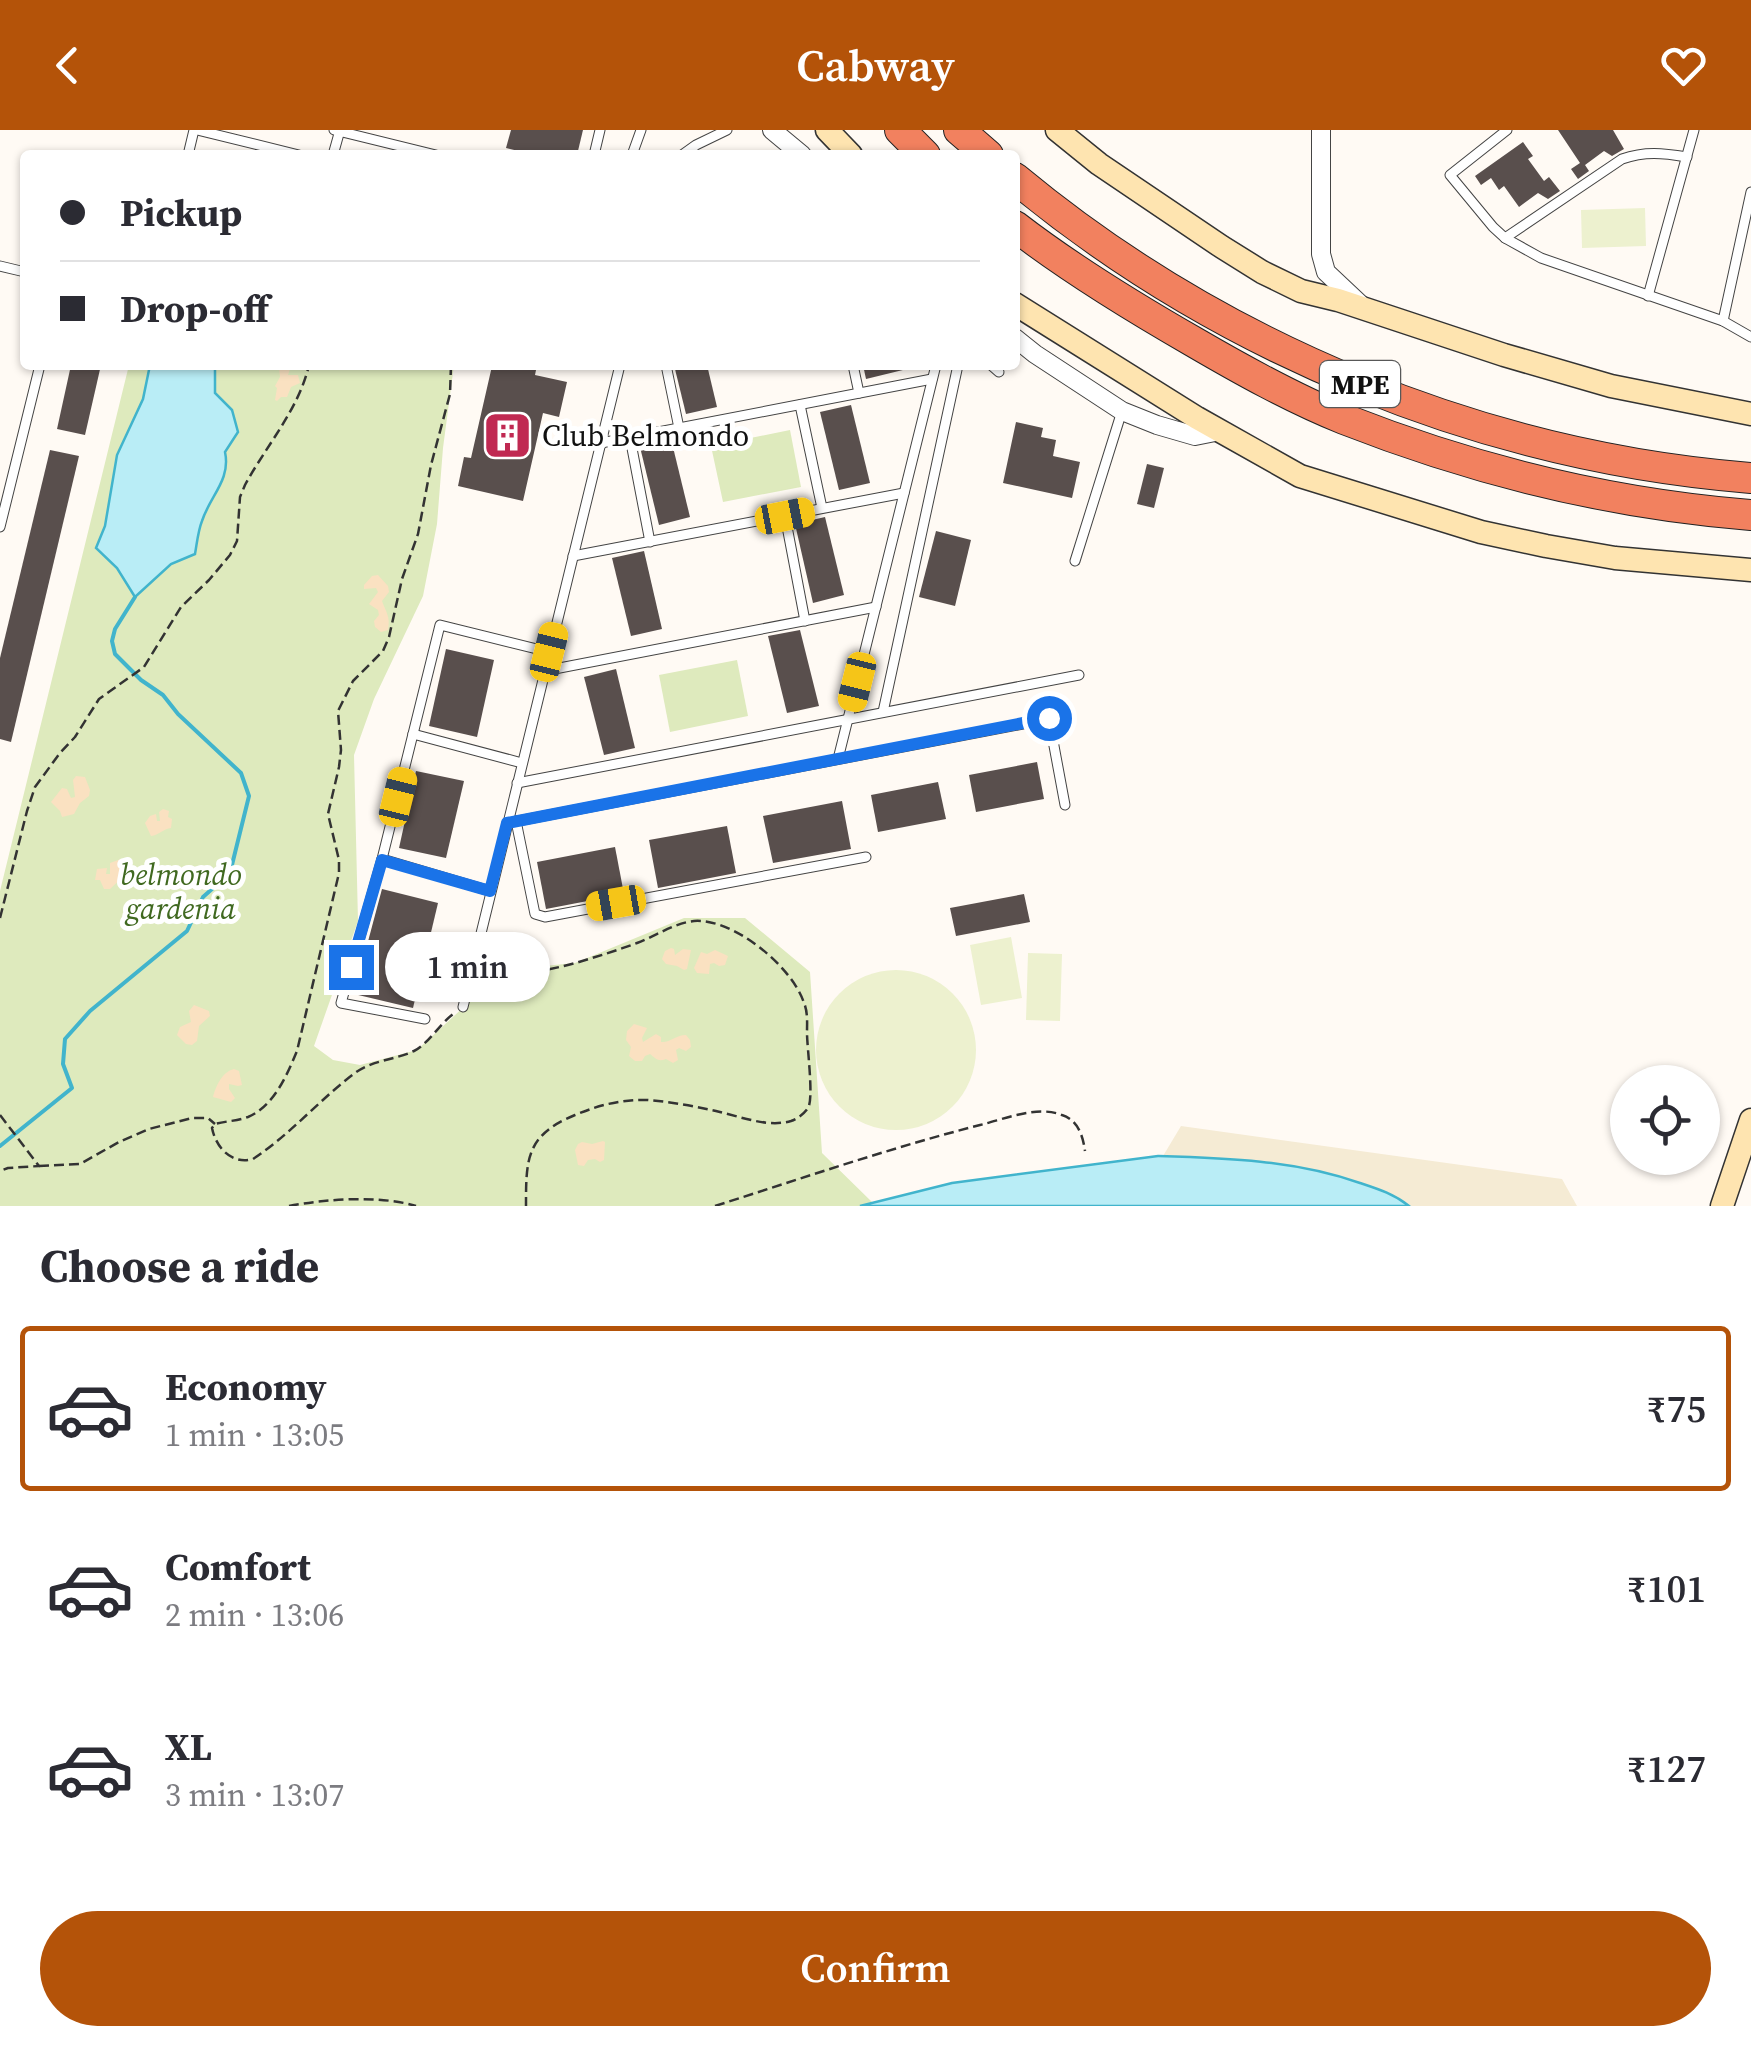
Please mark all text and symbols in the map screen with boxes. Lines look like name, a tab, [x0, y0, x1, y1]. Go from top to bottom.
text: Cabway	[796, 34, 955, 96]
icon: back	[40, 38, 95, 93]
icon: heart	[1656, 38, 1711, 93]
text: Pickup	[120, 187, 242, 239]
text: Drop-off	[120, 283, 269, 335]
road number: MPE	[1320, 361, 1400, 407]
building icon: Club Belmondo	[481, 409, 533, 461]
place label: Club Belmondo	[542, 415, 749, 456]
car	[753, 496, 817, 536]
car	[527, 619, 571, 685]
car	[835, 649, 879, 715]
route start	[1027, 696, 1072, 741]
car	[376, 764, 420, 830]
park label: belmondo gardenia	[120, 854, 242, 929]
car	[584, 883, 648, 923]
callout: 1 min	[386, 932, 551, 1002]
route end	[329, 945, 374, 990]
text: 1 min	[426, 945, 509, 989]
map controls	[1610, 1065, 1720, 1175]
button: locate	[1610, 1065, 1720, 1175]
text: Choose a ride	[40, 1235, 319, 1297]
text: Economy	[165, 1361, 327, 1413]
icon: car	[45, 1364, 135, 1454]
text: ₹75	[1647, 1383, 1706, 1435]
text: 1 min · 13:05	[165, 1413, 344, 1457]
text: Comfort	[165, 1541, 311, 1593]
icon: car	[45, 1544, 135, 1634]
text: ₹101	[1627, 1563, 1706, 1615]
text: 2 min · 13:06	[165, 1593, 344, 1637]
text: XL	[165, 1721, 212, 1773]
icon: car	[45, 1724, 135, 1814]
text: ₹127	[1627, 1743, 1706, 1795]
text: 3 min · 13:07	[165, 1773, 344, 1817]
button: Confirm	[40, 1911, 1711, 2026]

